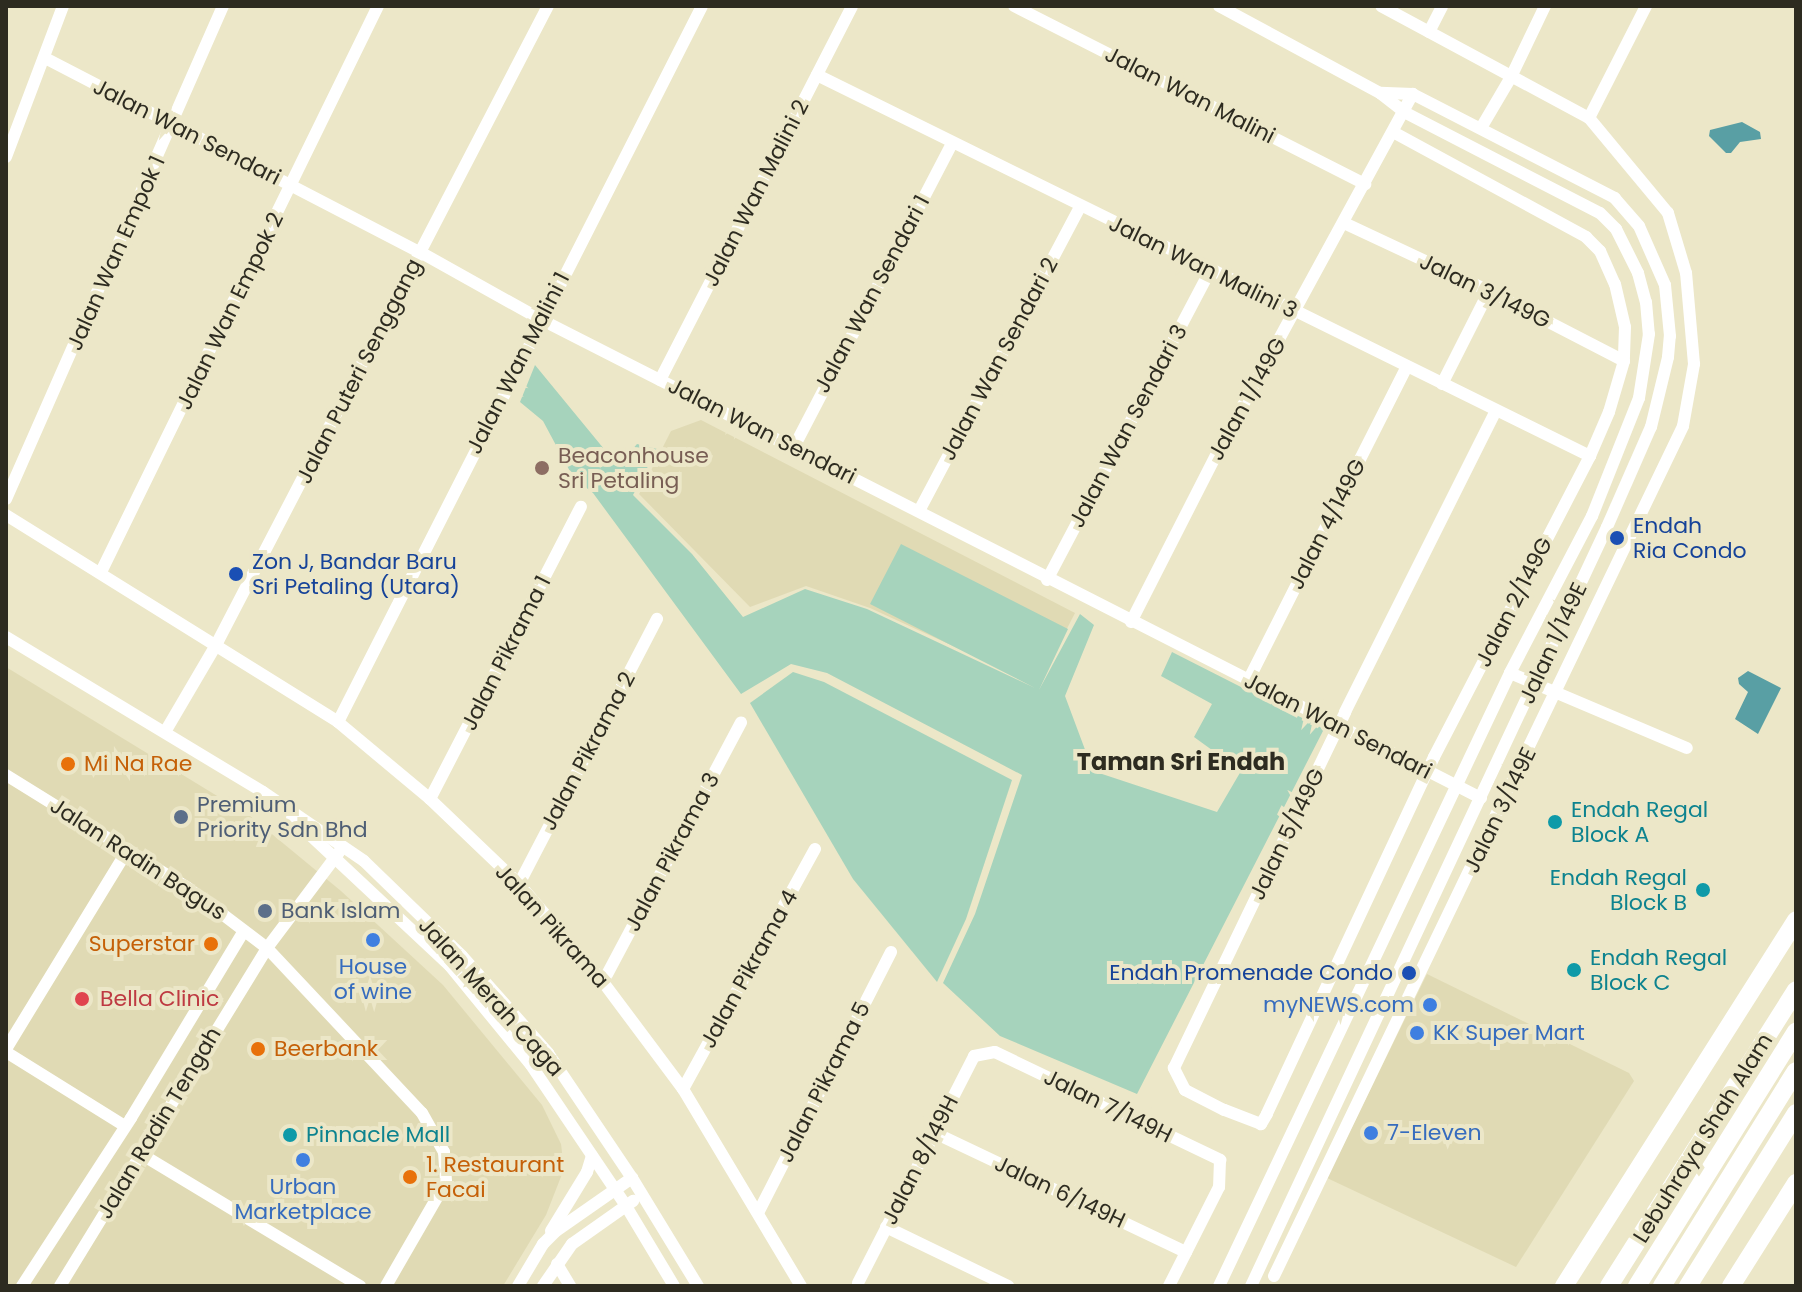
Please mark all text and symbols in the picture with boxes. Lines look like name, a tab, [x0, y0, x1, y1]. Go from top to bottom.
street label: Jalan Wan Malini	[1101, 41, 1279, 149]
street label: Jalan Wan Sendari	[89, 73, 285, 191]
street label: Jalan Wan Malini 2	[698, 95, 814, 291]
street label: Jalan Wan Empok 1	[61, 152, 171, 354]
street label: Jalan Wan Sendari 1	[809, 191, 935, 397]
street label: Jalan Wan Empok 2	[171, 208, 289, 414]
street label: Jalan Wan Malini 3	[1105, 210, 1301, 324]
street label: Jalan 3/149G	[1415, 248, 1555, 334]
street label: Jalan Wan Sendari 2	[934, 253, 1064, 465]
street label: Jalan Puteri Senggang	[291, 254, 427, 488]
street label: Jalan Wan Malini 1	[461, 268, 575, 458]
street label: Jalan Wan Sendari 3	[1063, 320, 1193, 532]
street label: Jalan 1/149G	[1202, 333, 1292, 465]
street label: Jalan Wan Sendari	[664, 372, 860, 490]
place label: Beaconhouse Sri Petaling	[558, 442, 709, 494]
street label: Jalan 4/149G	[1283, 454, 1371, 594]
marker: Beaconhouse Sri Petaling	[533, 459, 551, 477]
place label: Endah Ria Condo	[1633, 512, 1747, 564]
marker: Endah Ria Condo	[1608, 529, 1626, 547]
street label: Jalan 2/149G	[1470, 533, 1558, 671]
place label: Zon J, Bandar Baru Sri Petaling (Utara)	[252, 548, 460, 600]
marker: Zon J, Bandar Baru Sri Petaling (Utara)	[227, 565, 245, 583]
street label: Jalan Pikrama 1	[456, 571, 556, 735]
street label: Jalan 1/149E	[1514, 578, 1592, 708]
street label: Jalan Pikrama 2	[535, 667, 641, 835]
street label: Jalan Wan Sendari	[1240, 667, 1436, 785]
street label: Jalan 3/149E	[1458, 743, 1542, 877]
district label: Taman Sri Endah	[1077, 748, 1285, 776]
place label: Mi Na Rae	[84, 751, 192, 777]
marker: Mi Na Rae	[59, 755, 77, 773]
street label: Jalan 5/149G	[1244, 764, 1330, 904]
street label: Jalan Pikrama 3	[619, 768, 725, 936]
place label: Premium Priority Sdn Bhd	[197, 791, 367, 842]
street label: Jalan Radin Bagus	[45, 792, 231, 926]
place label: Endah Regal Block A	[1571, 796, 1708, 848]
marker: Premium Priority Sdn Bhd	[172, 808, 190, 826]
marker: Endah Regal Block A	[1546, 813, 1564, 831]
street label: Jalan Pikrama	[490, 859, 614, 993]
place label: Endah Regal Block B	[1550, 864, 1687, 916]
marker: Endah Regal Block B	[1694, 881, 1712, 899]
street label: Jalan Pikrama 4	[695, 885, 803, 1053]
place label: Bank Islam	[281, 898, 400, 924]
marker: Bank Islam	[256, 902, 274, 920]
street label: Jalan Merah Caga	[413, 912, 569, 1082]
place label: Superstar	[89, 931, 195, 957]
marker: House of wine	[364, 931, 382, 949]
marker: Superstar	[202, 935, 220, 953]
place label: Endah Regal Block C	[1590, 944, 1727, 996]
place label: House of wine	[334, 953, 412, 1004]
place label: Endah Promenade Condo	[1109, 960, 1393, 986]
marker: Endah Regal Block C	[1565, 961, 1583, 979]
marker: Endah Promenade Condo	[1400, 964, 1418, 982]
place label: Bella Clinic	[100, 986, 219, 1012]
marker: Bella Clinic	[71, 988, 93, 1010]
place label: myNEWS.com	[1263, 992, 1414, 1018]
marker: myNEWS.com	[1421, 996, 1439, 1014]
street label: Jalan Pikrama 5	[772, 997, 876, 1167]
place label: KK Super Mart	[1433, 1020, 1585, 1046]
street label: Jalan Radin Tengah	[91, 1022, 227, 1224]
marker: KK Super Mart	[1408, 1024, 1426, 1042]
street label: Lebuhraya Shah Alam	[1628, 1028, 1778, 1248]
place label: Beerbank	[274, 1036, 378, 1062]
marker: Beerbank	[249, 1040, 267, 1058]
street label: Jalan 7/149H	[1040, 1064, 1176, 1148]
street label: Jalan 8/149H	[876, 1091, 964, 1229]
place label: 7-Eleven	[1387, 1120, 1482, 1146]
place label: Pinnacle Mall	[306, 1122, 450, 1148]
marker: 7-Eleven	[1362, 1124, 1380, 1142]
marker: Pinnacle Mall	[281, 1126, 299, 1144]
street label: Jalan 6/149H	[990, 1150, 1130, 1234]
marker: Urban Marketplace	[294, 1151, 312, 1169]
place label: 1. Restaurant Facai	[426, 1151, 564, 1202]
marker: 1. Restaurant Facai	[401, 1168, 419, 1186]
place label: Urban Marketplace	[234, 1173, 372, 1224]

